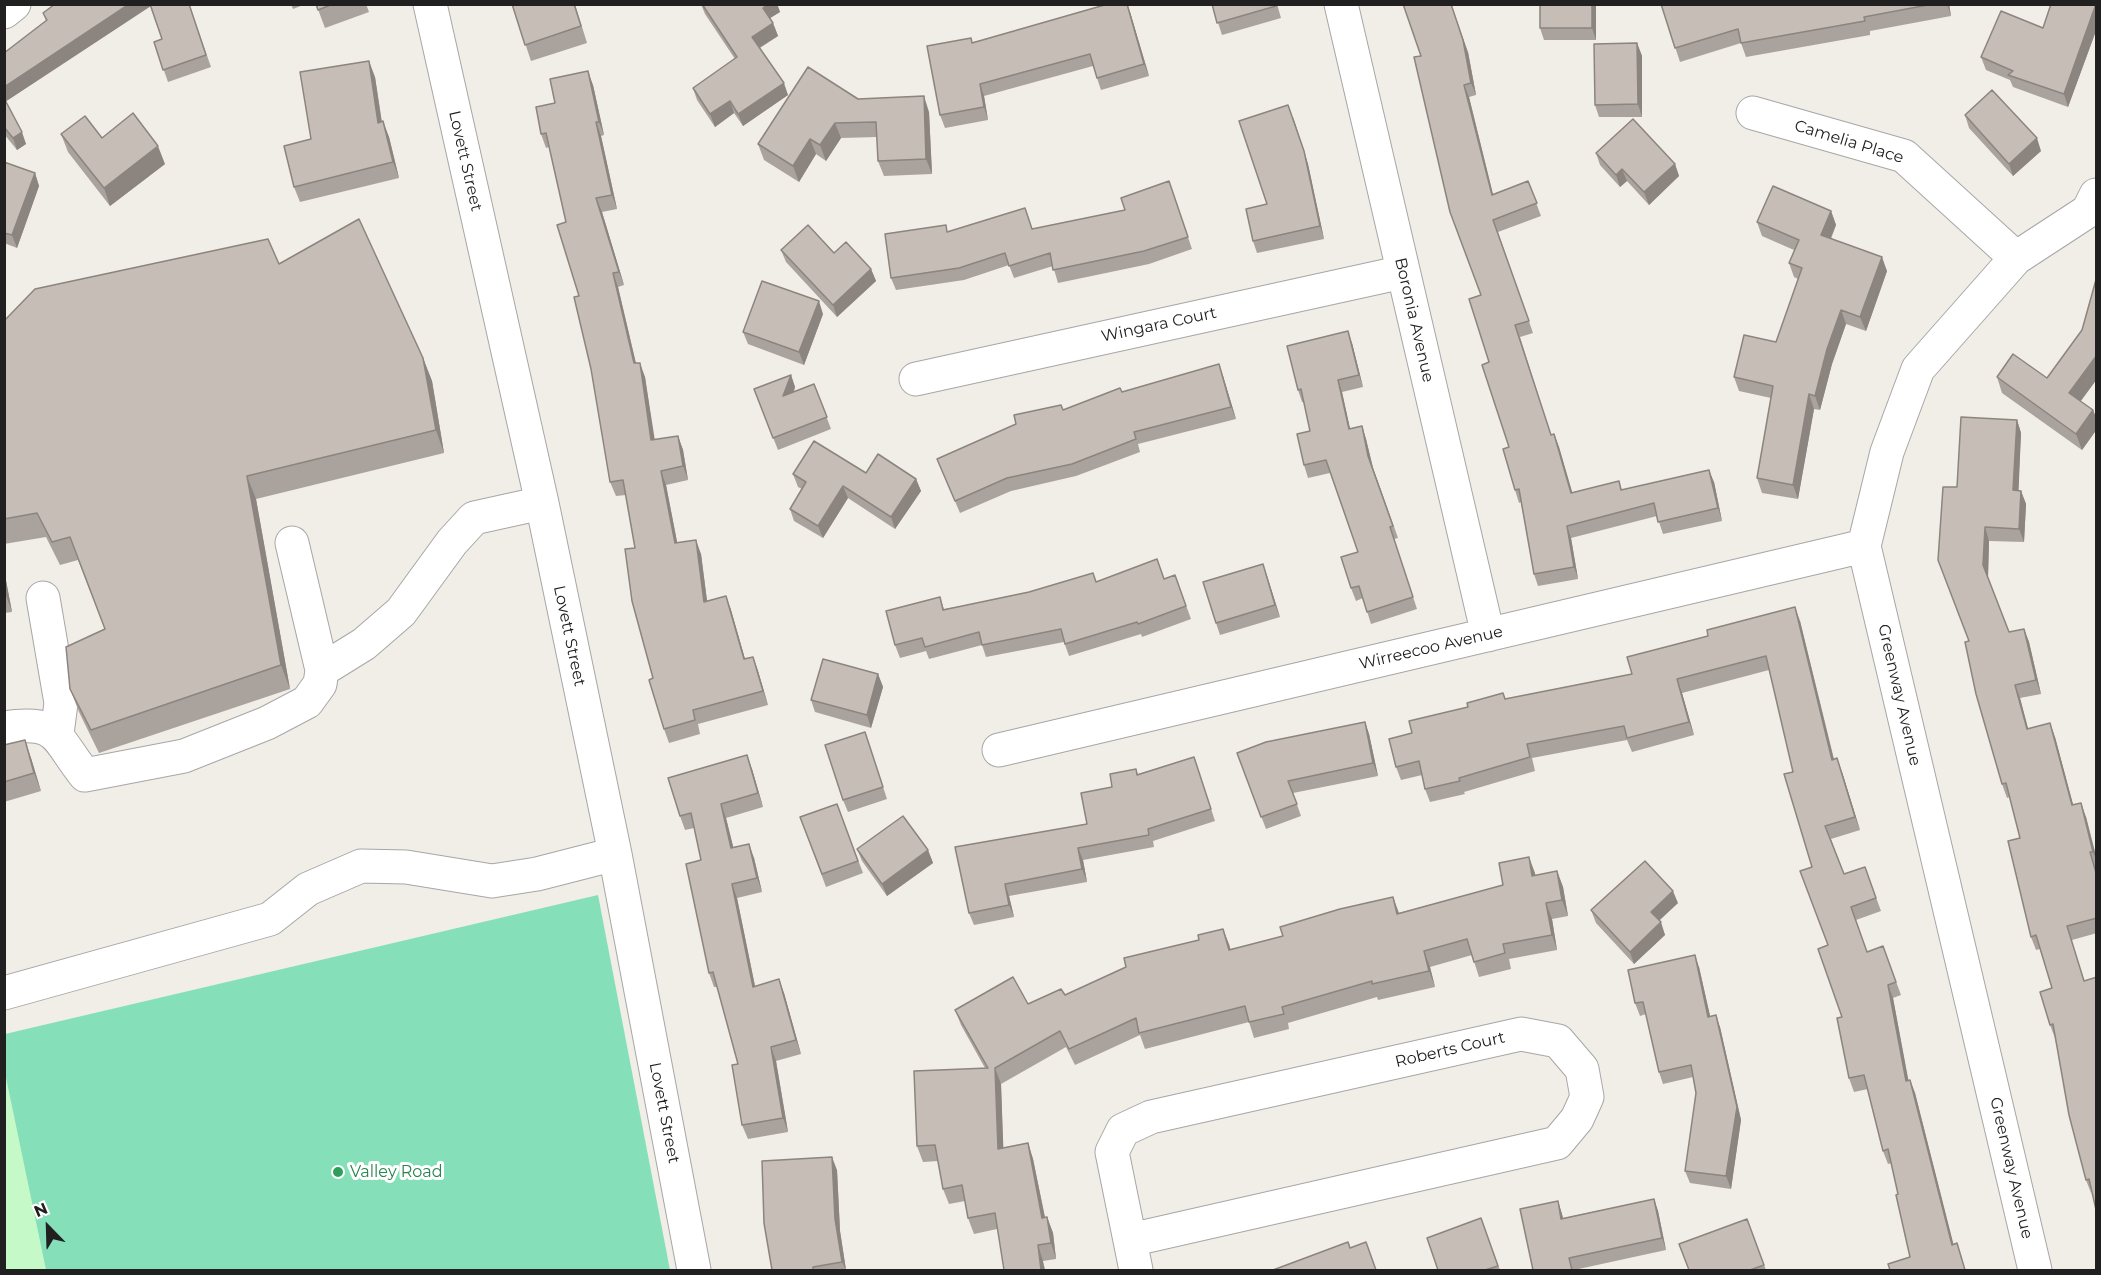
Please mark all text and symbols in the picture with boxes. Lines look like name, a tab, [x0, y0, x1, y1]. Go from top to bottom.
street label: Lovett Street	[444, 109, 486, 213]
street label: Camelia Place	[1792, 116, 1906, 168]
street label: Boronia Avenue	[1390, 256, 1438, 384]
street label: Wingara Court	[1100, 303, 1218, 347]
street label: Lovett Street	[549, 584, 589, 688]
street label: Wirreecoo Avenue	[1357, 622, 1505, 674]
street label: Greenway Avenue	[1873, 622, 1925, 768]
street label: Roberts Court	[1393, 1028, 1507, 1072]
street label: Lovett Street	[645, 1061, 683, 1165]
street label: Greenway Avenue	[1985, 1095, 2037, 1241]
place label: Valley Road	[350, 1162, 443, 1182]
marker: Valley Road	[331, 1165, 345, 1179]
north arrow	[18, 1197, 78, 1257]
text: N	[31, 1199, 50, 1221]

